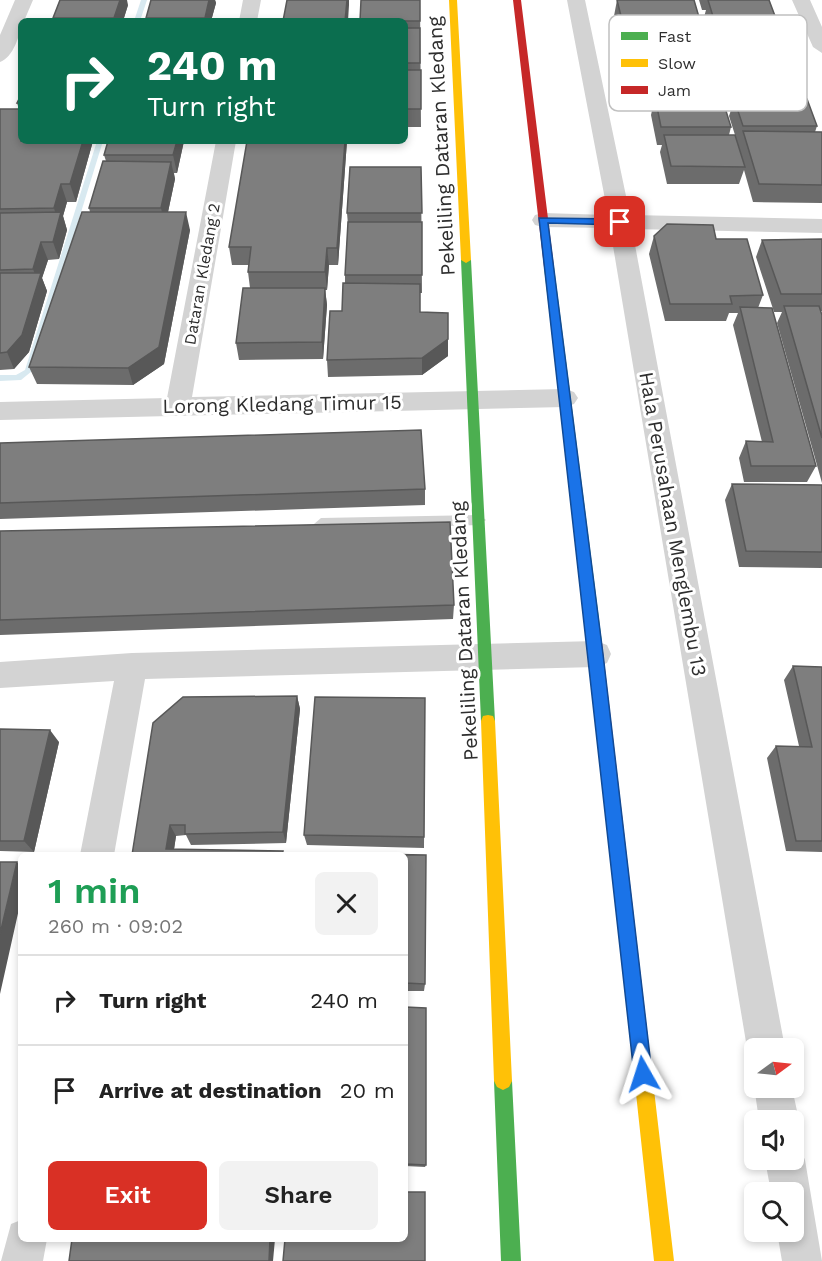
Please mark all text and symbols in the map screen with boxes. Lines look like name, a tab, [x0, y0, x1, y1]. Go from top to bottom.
street label: Pekeliling Dataran Kledang	[422, 15, 460, 276]
legend	[609, 15, 807, 111]
text: Fast	[658, 27, 691, 46]
text: 240 m	[147, 41, 277, 90]
icon: right	[48, 42, 126, 120]
text: Slow	[658, 54, 696, 73]
text: Jam	[658, 81, 691, 100]
text: Turn right	[147, 91, 276, 123]
pin	[594, 196, 645, 247]
street label: Dataran Kledang 2	[180, 202, 224, 346]
icon: arrive	[603, 205, 636, 238]
street label: Hala Perusahaan Menglembu 13	[634, 370, 712, 678]
street label: Lorong Kledang Timur 15	[162, 390, 402, 418]
street label: Pekeliling Dataran Kledang	[445, 500, 483, 761]
text: 1 min	[48, 870, 140, 912]
button: close	[315, 872, 378, 935]
text: 260 m · 09:02	[48, 914, 183, 938]
icon: right	[48, 984, 81, 1017]
text: Turn right	[99, 988, 206, 1013]
text: 240 m	[310, 988, 378, 1013]
north arrow	[744, 1038, 804, 1098]
map controls	[744, 1038, 804, 1242]
position arrow	[611, 1042, 675, 1106]
icon: arrive	[48, 1074, 81, 1107]
text: Arrive at destination	[99, 1078, 322, 1103]
text: 20 m	[340, 1078, 395, 1103]
button: sound	[744, 1110, 804, 1170]
button: Exit	[48, 1161, 207, 1230]
button: Share	[219, 1161, 378, 1230]
button: search	[744, 1182, 804, 1242]

